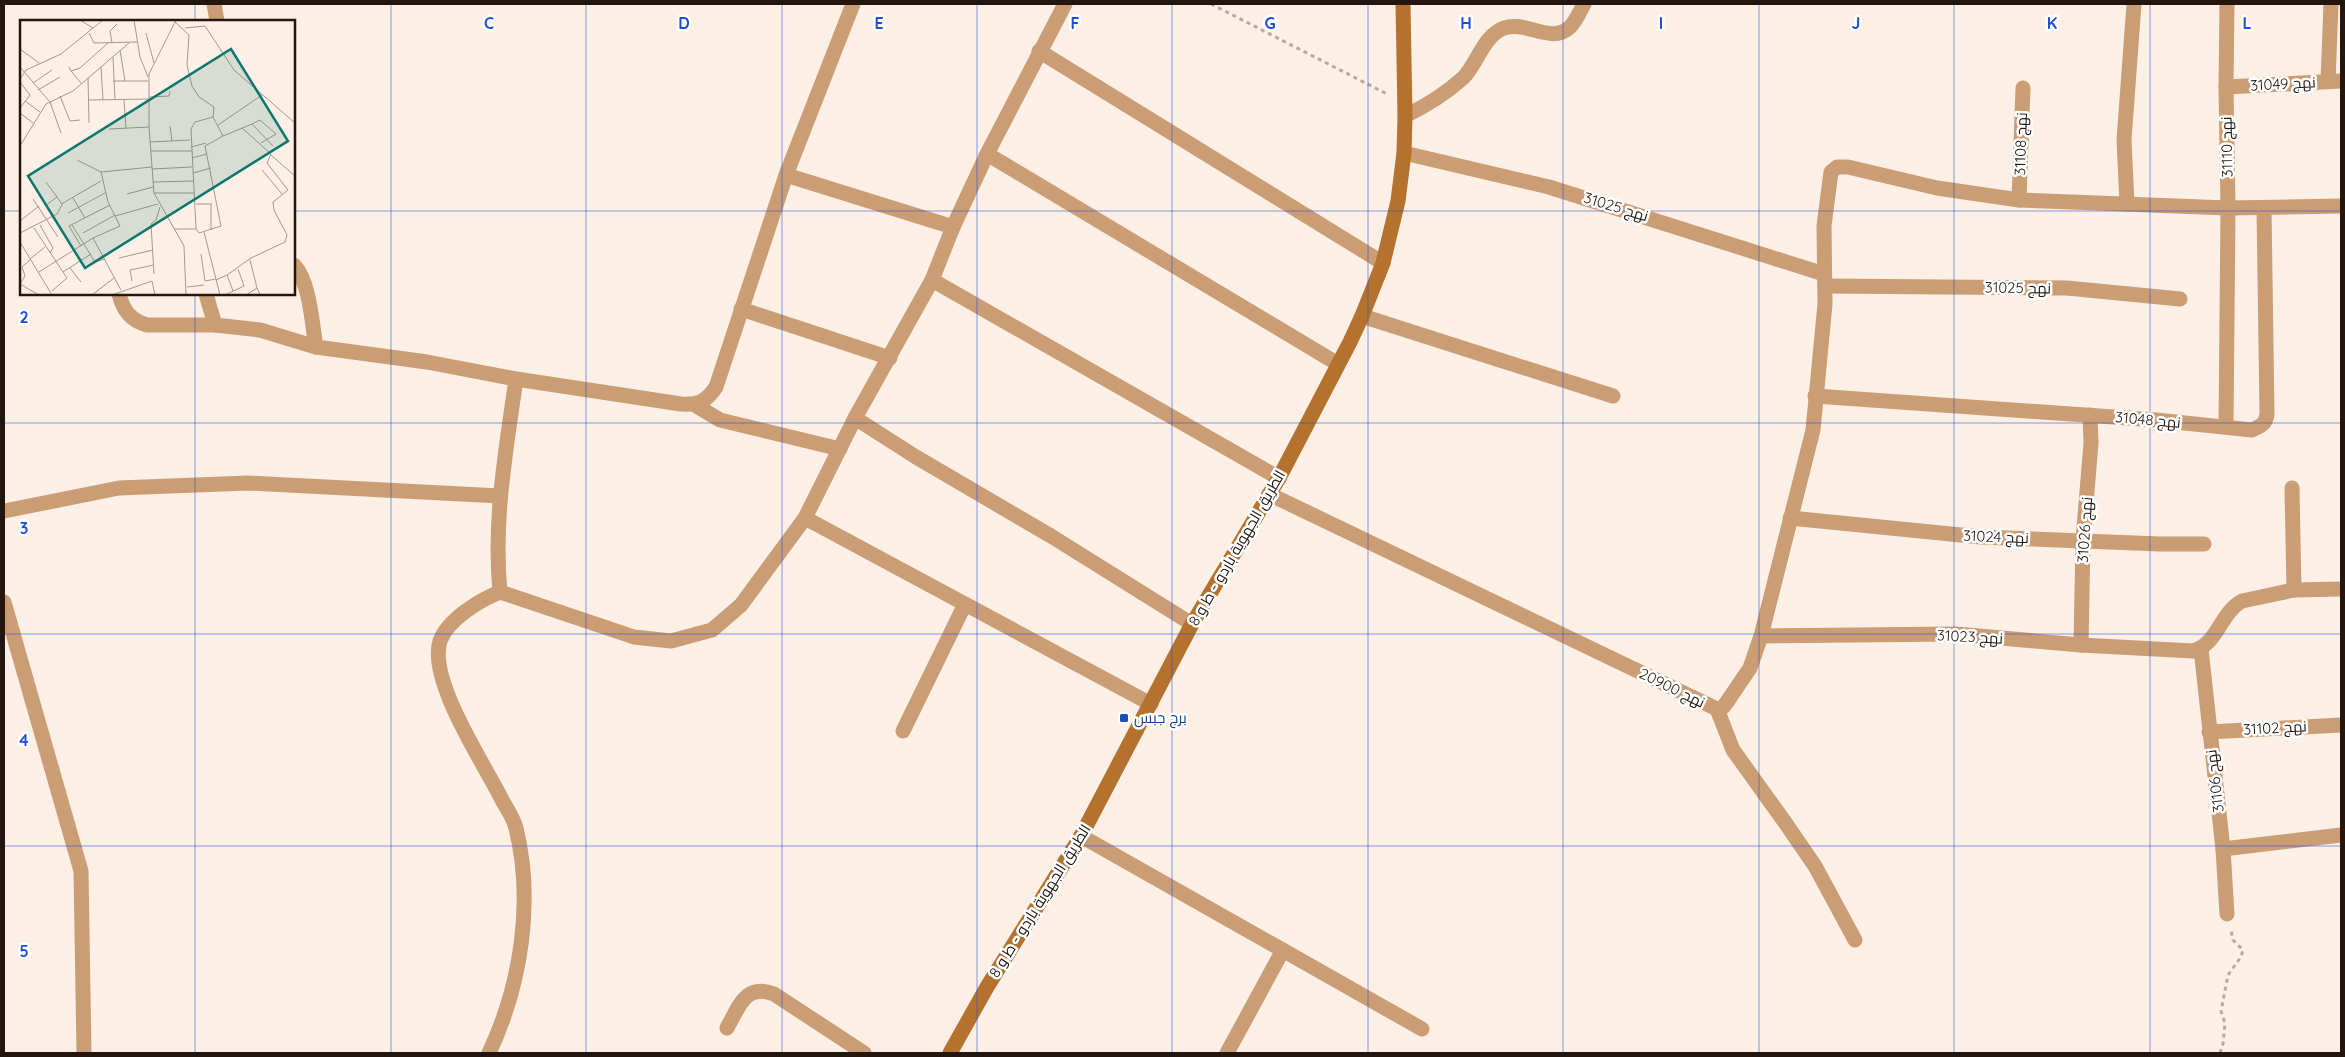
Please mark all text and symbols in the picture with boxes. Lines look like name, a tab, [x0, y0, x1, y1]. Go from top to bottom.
text: C	[484, 13, 494, 33]
text: D	[678, 13, 690, 33]
text: E	[874, 13, 884, 33]
text: F	[1071, 13, 1080, 33]
text: G	[1264, 13, 1276, 33]
text: H	[1460, 13, 1472, 33]
text: I	[1659, 13, 1663, 33]
text: J	[1852, 13, 1860, 33]
text: K	[2047, 13, 2057, 33]
text: L	[2243, 13, 2252, 33]
inset map	[20, 20, 295, 295]
street label: نهج 31049	[2250, 72, 2316, 97]
street label: نهج 31108	[2010, 112, 2033, 176]
street label: نهج 31110	[2216, 116, 2239, 178]
street label: نهج 31025	[1581, 188, 1651, 227]
street label: نهج 31025	[1985, 277, 2051, 300]
text: 2	[19, 307, 29, 327]
street label: نهج 31048	[2114, 407, 2182, 434]
street label: الطريق الجهوية باردو - ط و 8	[1184, 466, 1290, 630]
street label: نهج 31026	[2073, 496, 2098, 564]
text: 3	[20, 518, 28, 538]
street label: نهج 31024	[1963, 526, 2029, 549]
street label: نهج 31023	[1937, 625, 2003, 650]
street label: نهج 20900	[1635, 663, 1708, 713]
place label: برج جبس	[1134, 708, 1187, 729]
marker: برج جبس	[1118, 712, 1130, 724]
street label: نهج 31102	[2243, 716, 2307, 741]
text: 4	[19, 730, 29, 750]
street label: نهج 31106	[2201, 748, 2230, 814]
street label: الطريق الجهوية باردو - ط و 8	[985, 821, 1095, 981]
text: 5	[19, 941, 29, 961]

